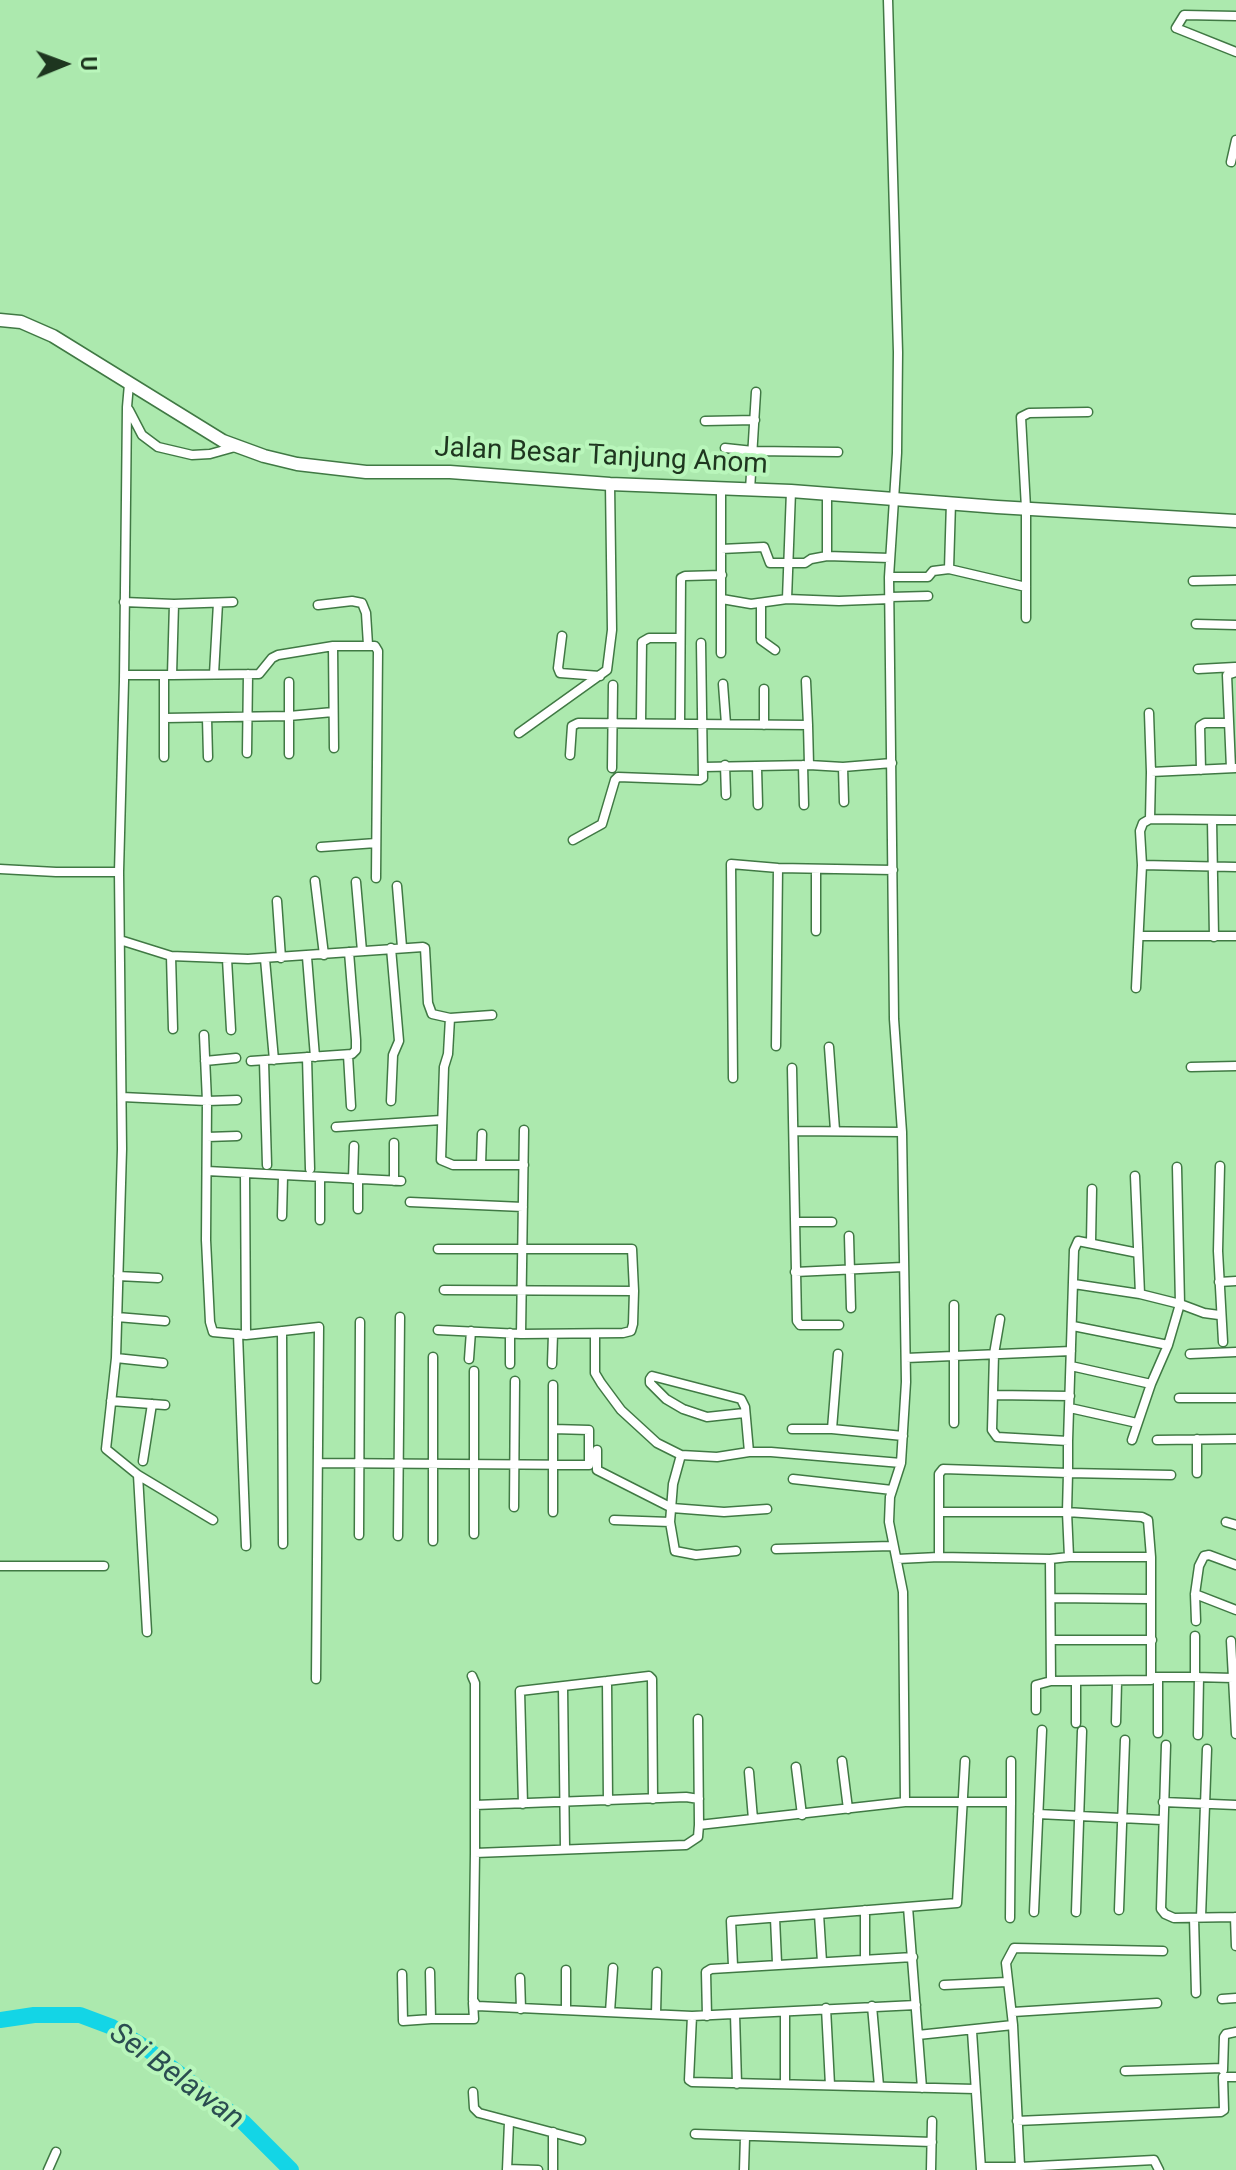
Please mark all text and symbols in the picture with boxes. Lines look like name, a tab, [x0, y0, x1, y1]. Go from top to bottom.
north arrow	[24, 24, 104, 104]
text: U	[76, 56, 101, 71]
street label: Jalan Besar Tanjung Anom	[433, 431, 769, 483]
water label: Sei Belawan	[102, 2016, 250, 2138]

